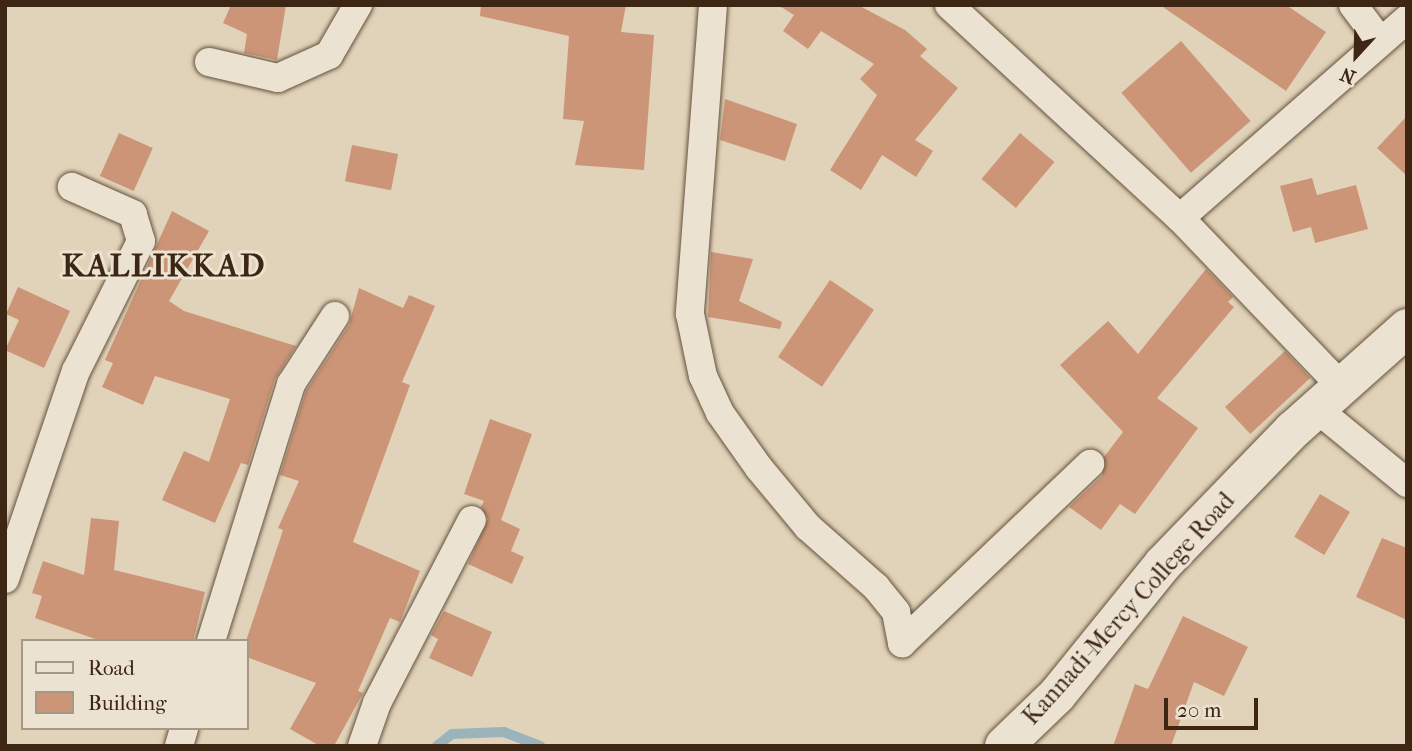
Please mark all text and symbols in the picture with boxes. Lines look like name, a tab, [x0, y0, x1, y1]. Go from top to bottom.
north arrow	[1321, 21, 1391, 91]
text: N	[1337, 63, 1359, 88]
district label: KALLIKKAD	[63, 247, 265, 285]
street label: Kannadi-Mercy College Road	[1017, 487, 1241, 731]
legend	[21, 639, 248, 730]
text: Road	[88, 656, 135, 680]
scale bar	[1167, 684, 1262, 728]
text: Building	[88, 691, 166, 715]
text: 20 m	[1177, 698, 1221, 722]

